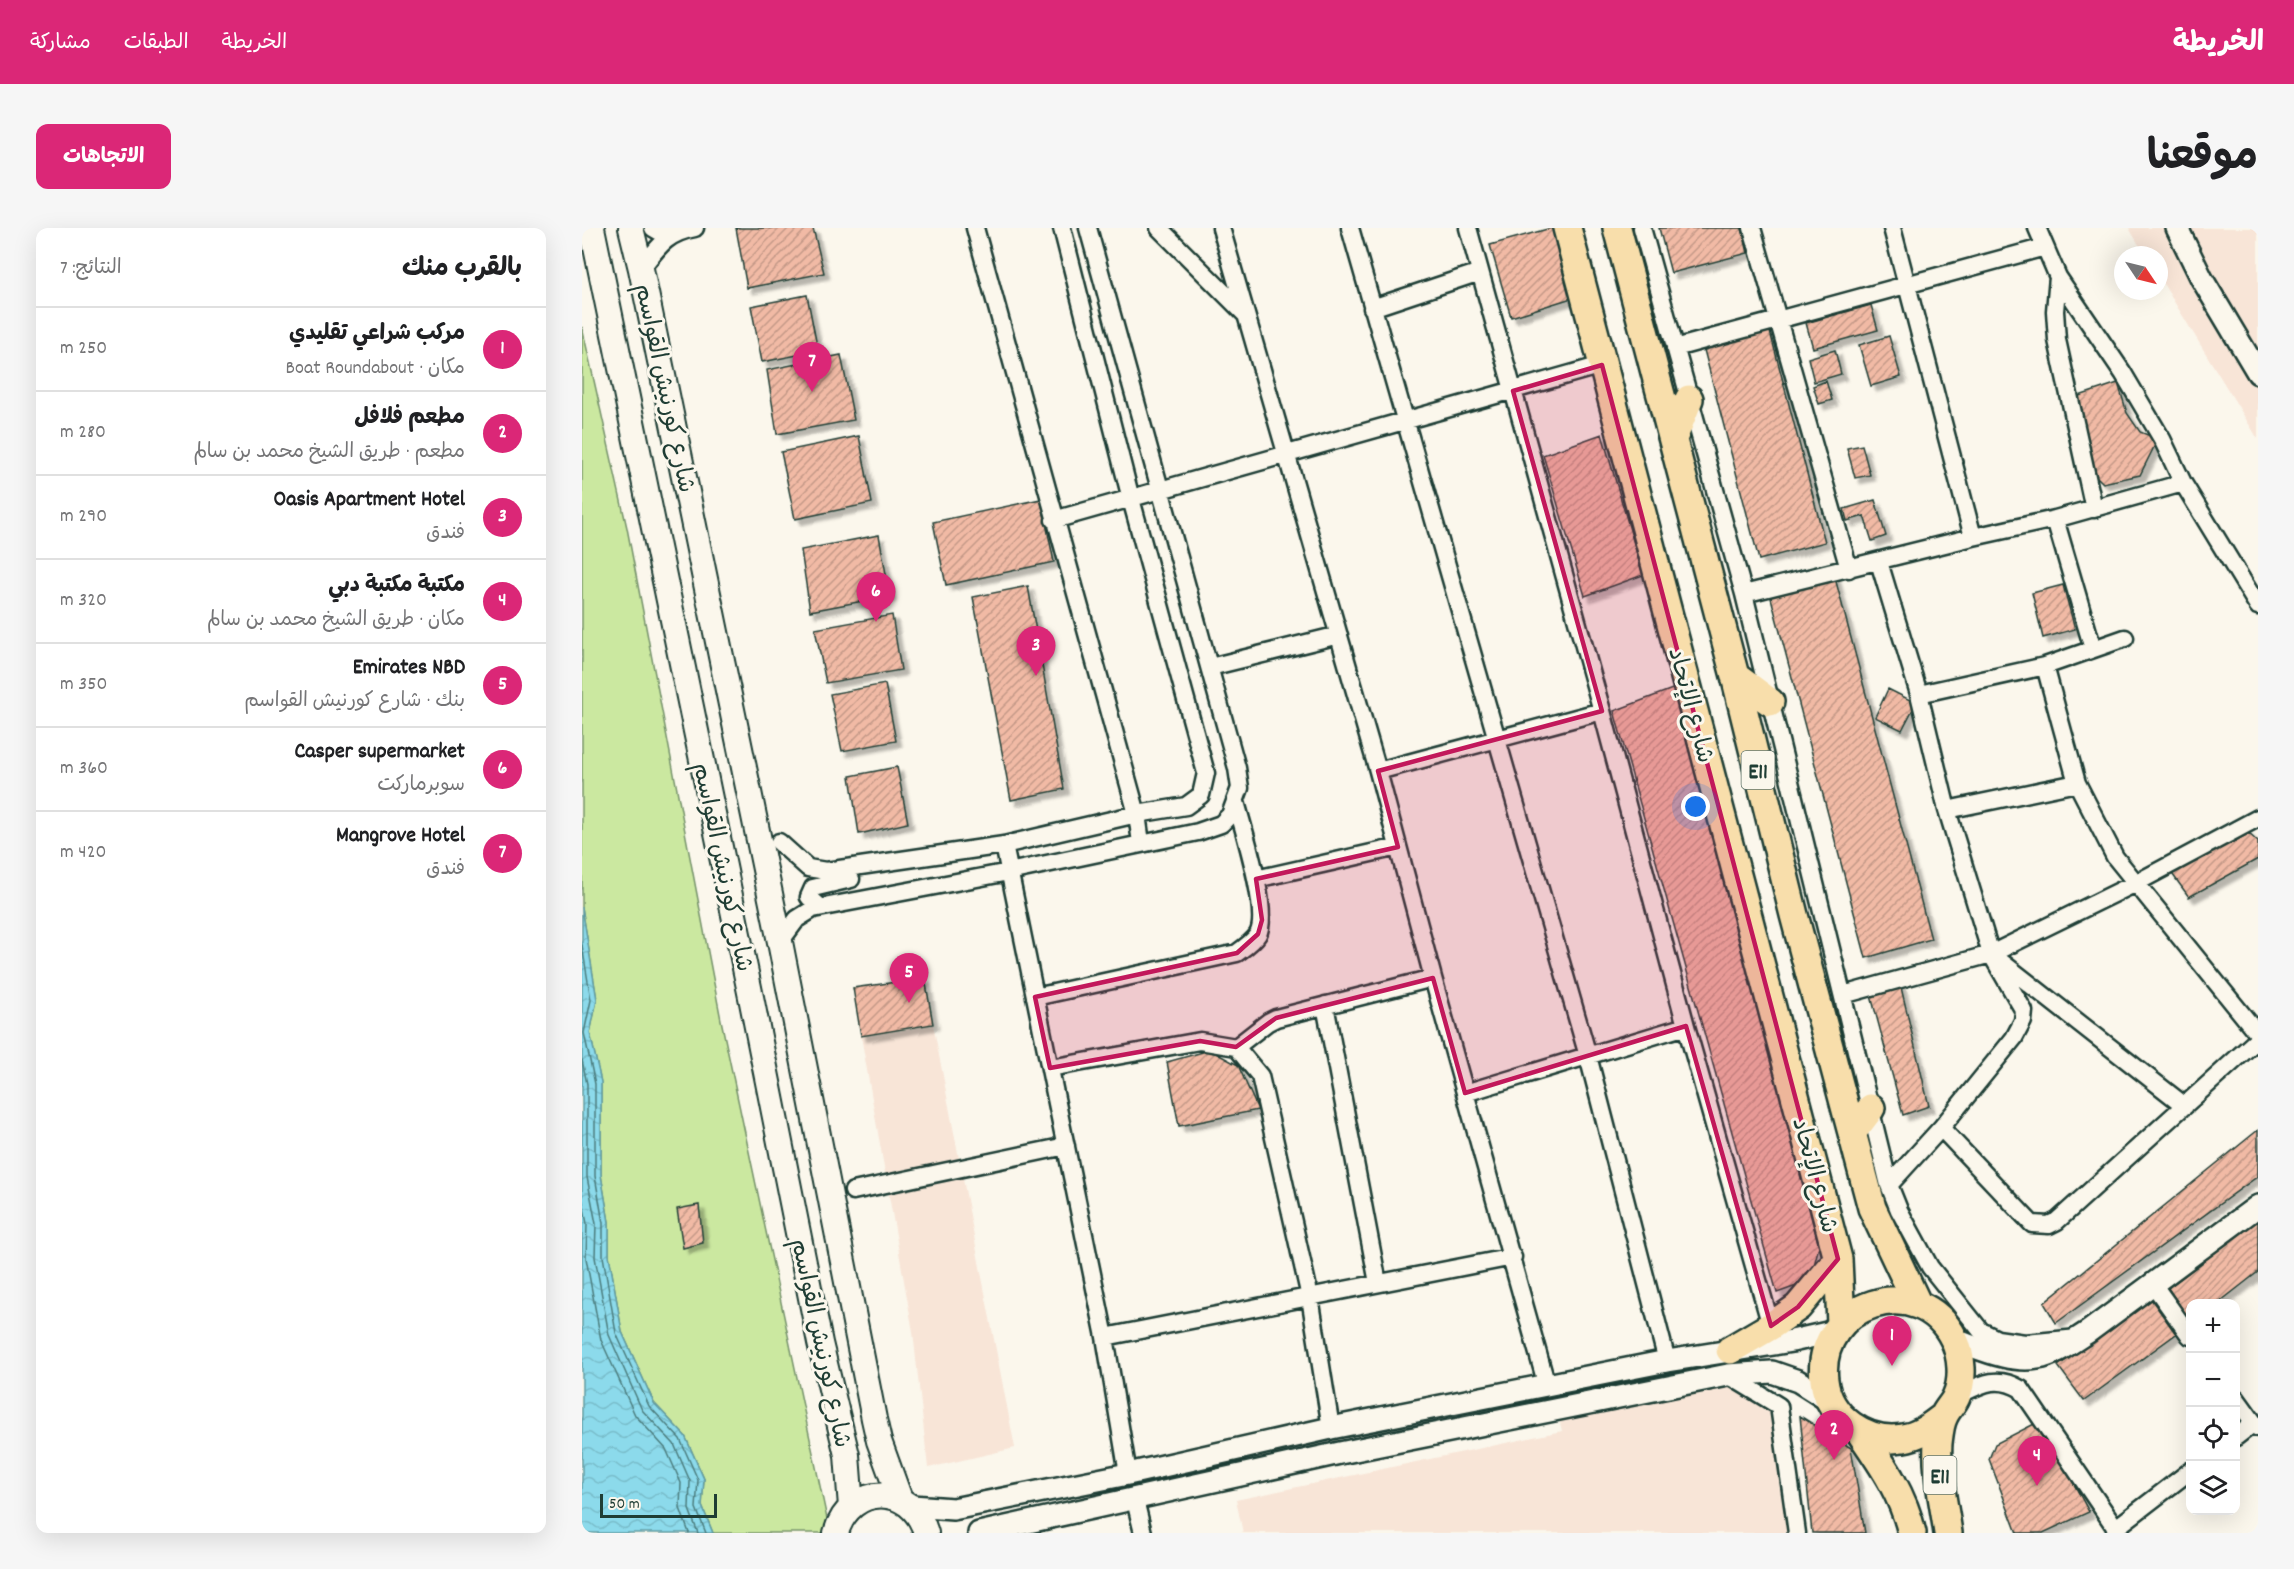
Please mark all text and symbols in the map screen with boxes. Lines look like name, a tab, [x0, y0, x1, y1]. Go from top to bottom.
text: الخريطة	[2173, 25, 2264, 65]
text: مشاركة	[30, 29, 91, 59]
text: الطبقات	[124, 29, 189, 59]
text: الخريطة	[222, 29, 287, 59]
button: الاتجاهات	[36, 124, 171, 189]
text: موقعنا	[2147, 130, 2258, 190]
north arrow	[2114, 246, 2168, 300]
text: بالقرب منك	[402, 251, 522, 288]
text: النتائج: 7	[60, 255, 122, 283]
street label: شارع كورنيش القواسم	[624, 281, 702, 496]
text: مركب شراعي تقليدي	[289, 319, 465, 350]
text: 250 m	[60, 335, 107, 363]
text: 1	[500, 335, 505, 363]
pin: 7	[792, 342, 832, 392]
text: مكان · Boat Roundabout	[286, 355, 465, 383]
text: مطعم فلافل	[354, 403, 465, 434]
text: 280 m	[60, 419, 106, 447]
text: 2	[498, 419, 507, 447]
text: مطعم · طريق الشيخ محمد بن سالم	[193, 439, 465, 467]
text: Oasis Apartment Hotel	[274, 485, 465, 516]
text: 290 m	[60, 503, 107, 531]
text: 3	[498, 503, 507, 531]
text: فندق	[426, 520, 465, 548]
text: مكتبة مكتبة دبي	[328, 571, 465, 602]
pin: 6	[856, 572, 896, 622]
text: 320 m	[60, 587, 107, 615]
text: 4	[498, 587, 507, 615]
text: مكان · طريق الشيخ محمد بن سالم	[207, 607, 465, 635]
pin: 3	[1016, 626, 1056, 676]
street label: شارع الإتحاد	[1657, 644, 1721, 767]
text: Emirates NBD	[353, 653, 465, 684]
text: 350 m	[60, 671, 107, 699]
text: 5	[498, 671, 507, 699]
text: بنك · شارع كورنيش القواسم	[244, 688, 465, 716]
text: Casper supermarket	[294, 737, 465, 768]
road number: E11	[1742, 751, 1774, 789]
text: 360 m	[60, 755, 108, 783]
text: 6	[498, 755, 507, 783]
street label: شارع كورنيش القواسم	[682, 760, 760, 975]
text: سوبرماركت	[377, 772, 465, 800]
your location	[1681, 792, 1710, 821]
text: Mangrove Hotel	[336, 821, 465, 852]
text: 420 m	[60, 839, 106, 867]
text: 7	[499, 839, 506, 867]
text: فندق	[426, 856, 465, 884]
pin: 5	[890, 954, 928, 1003]
street label: شارع الإتحاد	[1781, 1114, 1845, 1237]
street label: شارع كورنيش القواسم	[780, 1236, 858, 1451]
map controls	[2186, 1299, 2240, 1515]
button: +	[2186, 1299, 2240, 1353]
pin: 1	[1872, 1316, 1912, 1366]
button: −	[2186, 1353, 2240, 1407]
button: locate	[2186, 1407, 2240, 1461]
pin: 2	[1814, 1410, 1854, 1460]
pin: 4	[2018, 1436, 2056, 1486]
road number: E11	[1924, 1456, 1956, 1494]
button: layers	[2186, 1461, 2240, 1515]
scale bar	[600, 1491, 717, 1518]
text: 50 m	[609, 1493, 640, 1516]

